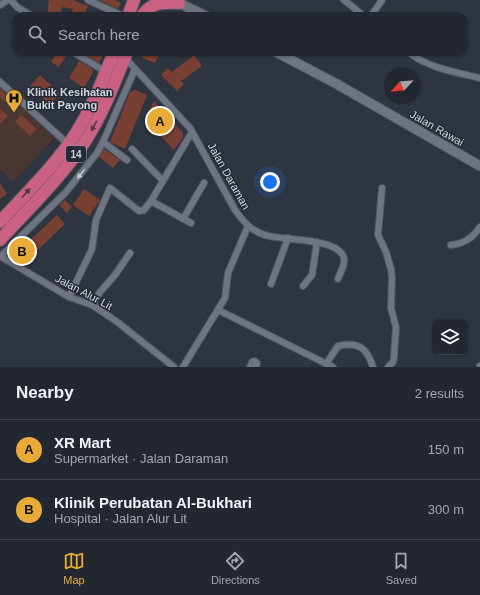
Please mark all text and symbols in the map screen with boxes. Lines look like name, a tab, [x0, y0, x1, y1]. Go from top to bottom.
search box	[12, 12, 468, 56]
icon: search	[26, 23, 48, 45]
text: Search here	[58, 26, 140, 43]
north arrow	[384, 68, 420, 104]
place label: Klinik Kesihatan Bukit Payong	[27, 86, 113, 111]
hospital icon: Klinik Kesihatan Bukit Payong	[4, 88, 24, 113]
pin: A	[147, 106, 173, 136]
street label: Jalan Rawai	[408, 108, 466, 148]
one-way arrow	[90, 120, 97, 132]
street label: Jalan Daraman	[206, 140, 252, 212]
road number: 14	[66, 146, 86, 162]
one-way arrow	[77, 168, 86, 179]
your location	[260, 172, 280, 192]
one-way arrow	[22, 188, 31, 198]
pin: B	[9, 236, 35, 266]
street label: Jalan Alur Lit	[53, 272, 115, 312]
map controls	[432, 319, 468, 355]
button: layers	[432, 319, 468, 355]
text: Nearby	[16, 383, 74, 402]
text: 2 results	[415, 386, 464, 401]
text: XR Mart	[54, 434, 111, 451]
text: A	[24, 442, 34, 457]
text: 150 m	[428, 442, 464, 457]
text: Supermarket · Jalan Daraman	[54, 451, 228, 466]
text: Klinik Perubatan Al-Bukhari	[54, 494, 252, 511]
text: B	[24, 502, 34, 517]
text: 300 m	[428, 502, 464, 517]
text: Hospital · Jalan Alur Lit	[54, 511, 187, 526]
tab: Map	[63, 550, 85, 586]
tab: Directions	[211, 550, 260, 586]
tab: Saved	[386, 550, 417, 586]

